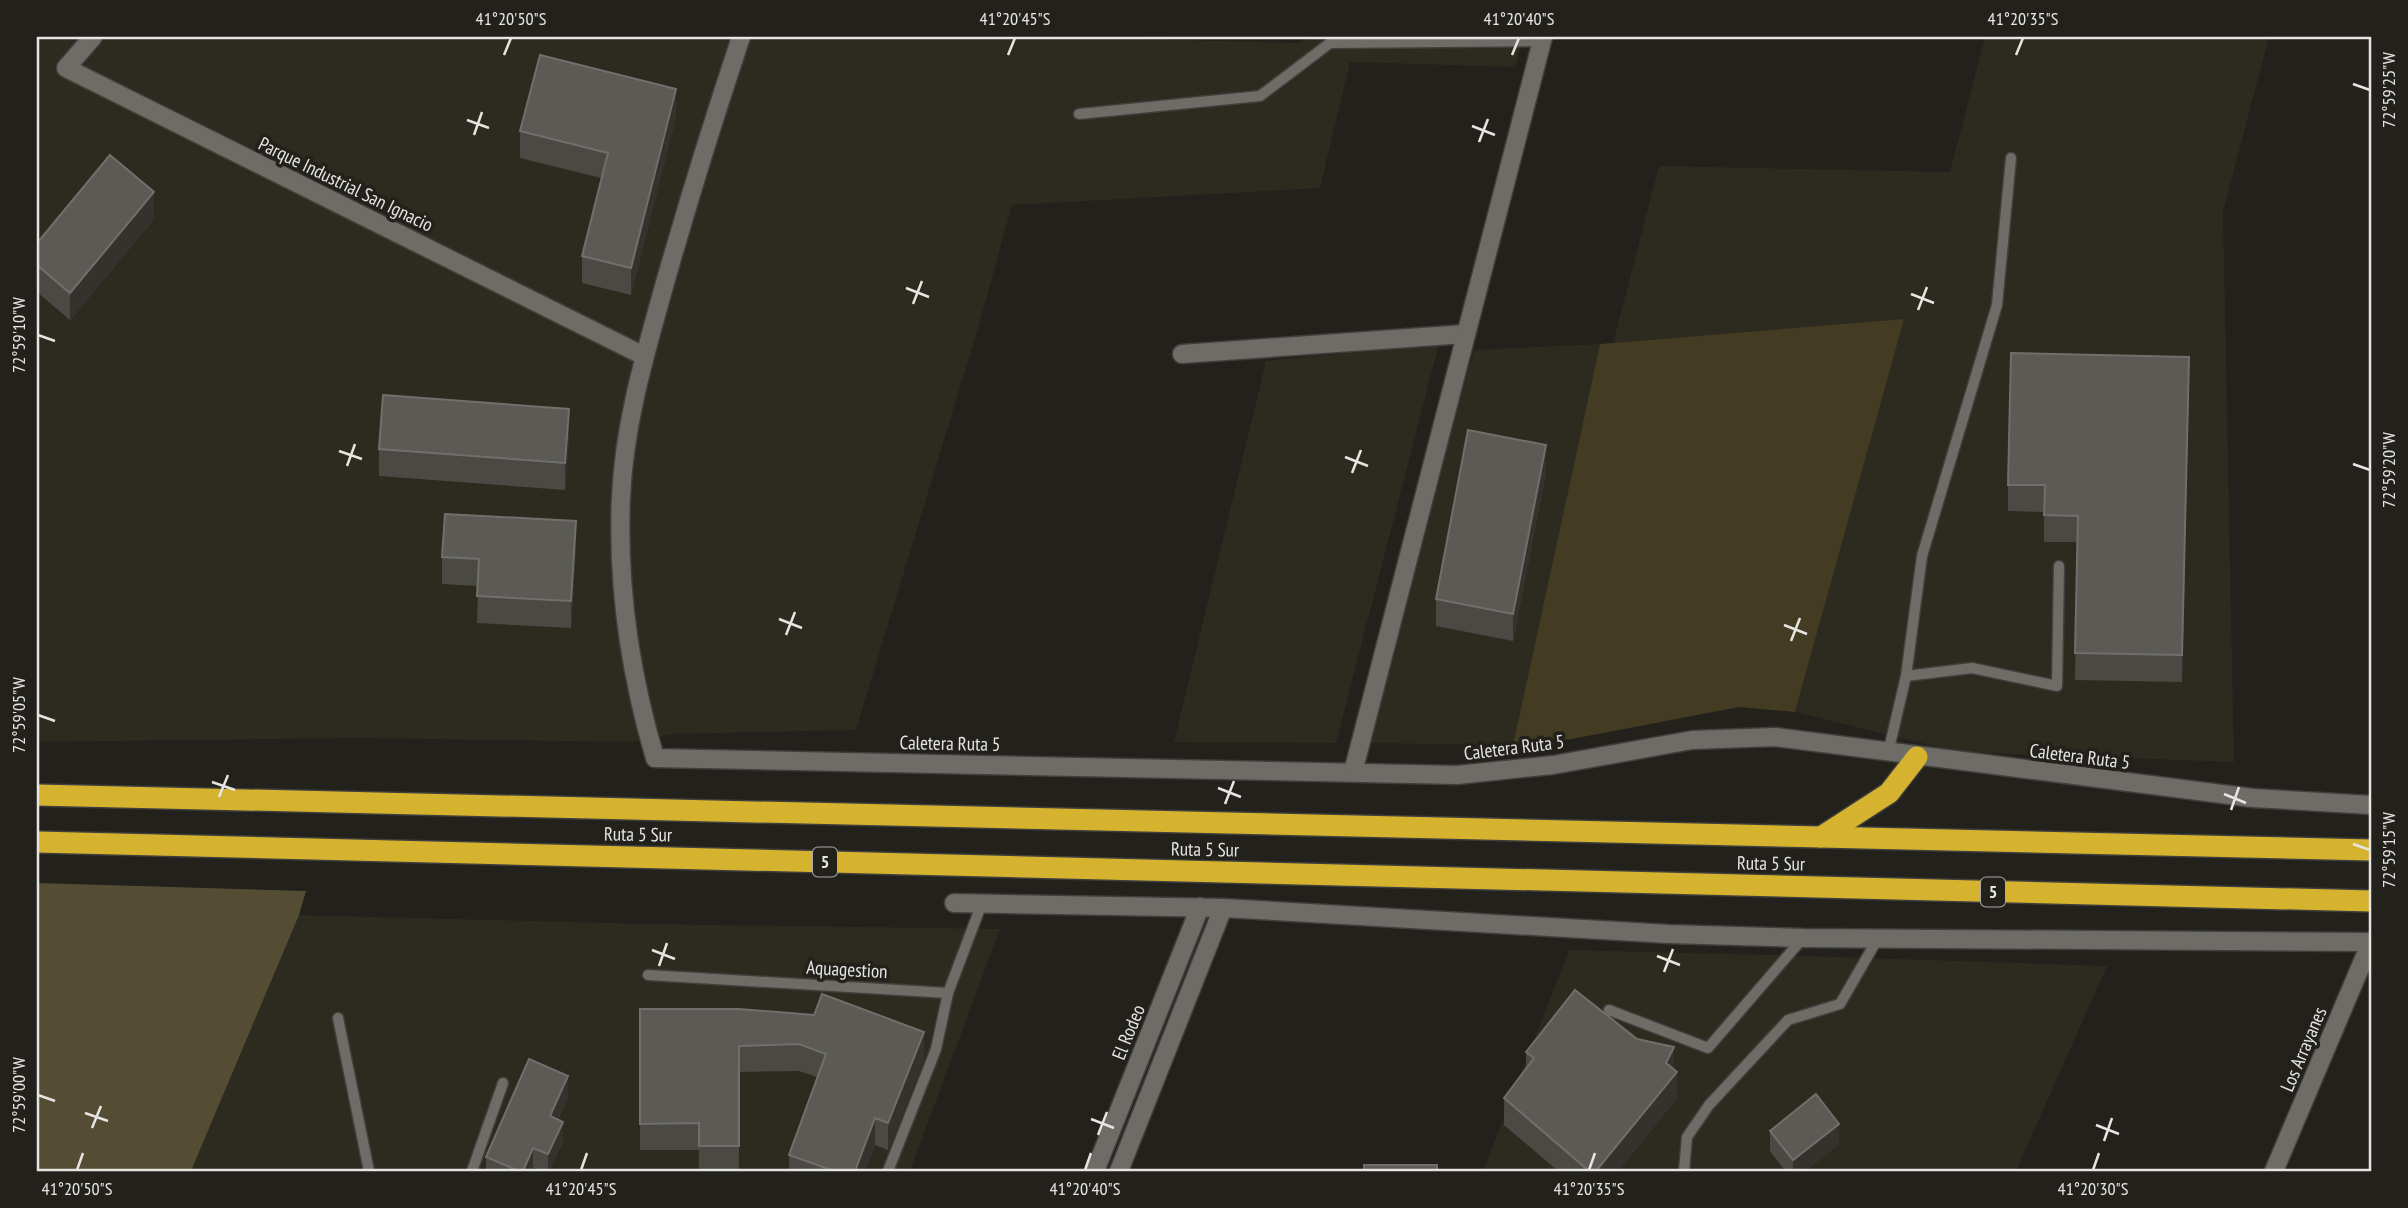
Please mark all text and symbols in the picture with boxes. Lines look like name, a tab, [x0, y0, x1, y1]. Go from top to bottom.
text: 41°20'50"S	[476, 7, 547, 30]
text: 41°20'45"S	[980, 7, 1051, 30]
text: 41°20'40"S	[1484, 7, 1555, 30]
text: 41°20'35"S	[1988, 7, 2059, 30]
text: 72°59'25"W	[2377, 52, 2400, 128]
street label: Parque Industrial San Ignacio	[255, 131, 437, 237]
text: 72°59'10"W	[7, 297, 30, 373]
text: 72°59'20"W	[2377, 432, 2400, 508]
text: 72°59'05"W	[7, 677, 30, 753]
street label: Caletera Ruta 5	[1462, 729, 1566, 765]
street label: Caletera Ruta 5	[899, 730, 1001, 756]
street label: Caletera Ruta 5	[2028, 738, 2132, 774]
text: 72°59'15"W	[2377, 812, 2400, 888]
street label: Ruta 5 Sur	[604, 821, 673, 847]
street label: Ruta 5 Sur	[1171, 836, 1240, 862]
road number: 5	[813, 848, 837, 876]
street label: Ruta 5 Sur	[1737, 850, 1806, 876]
road number: 5	[1981, 878, 2005, 906]
street label: Aquagestion	[806, 955, 888, 983]
street label: El Rodeo	[1106, 1001, 1150, 1063]
street label: Los Arrayanes	[2274, 1003, 2332, 1095]
text: 72°59'00"W	[7, 1057, 30, 1133]
text: 41°20'50"S	[42, 1177, 113, 1200]
text: 41°20'45"S	[546, 1177, 617, 1200]
text: 41°20'40"S	[1050, 1177, 1121, 1200]
text: 41°20'35"S	[1554, 1177, 1625, 1200]
text: 41°20'30"S	[2058, 1177, 2129, 1200]

